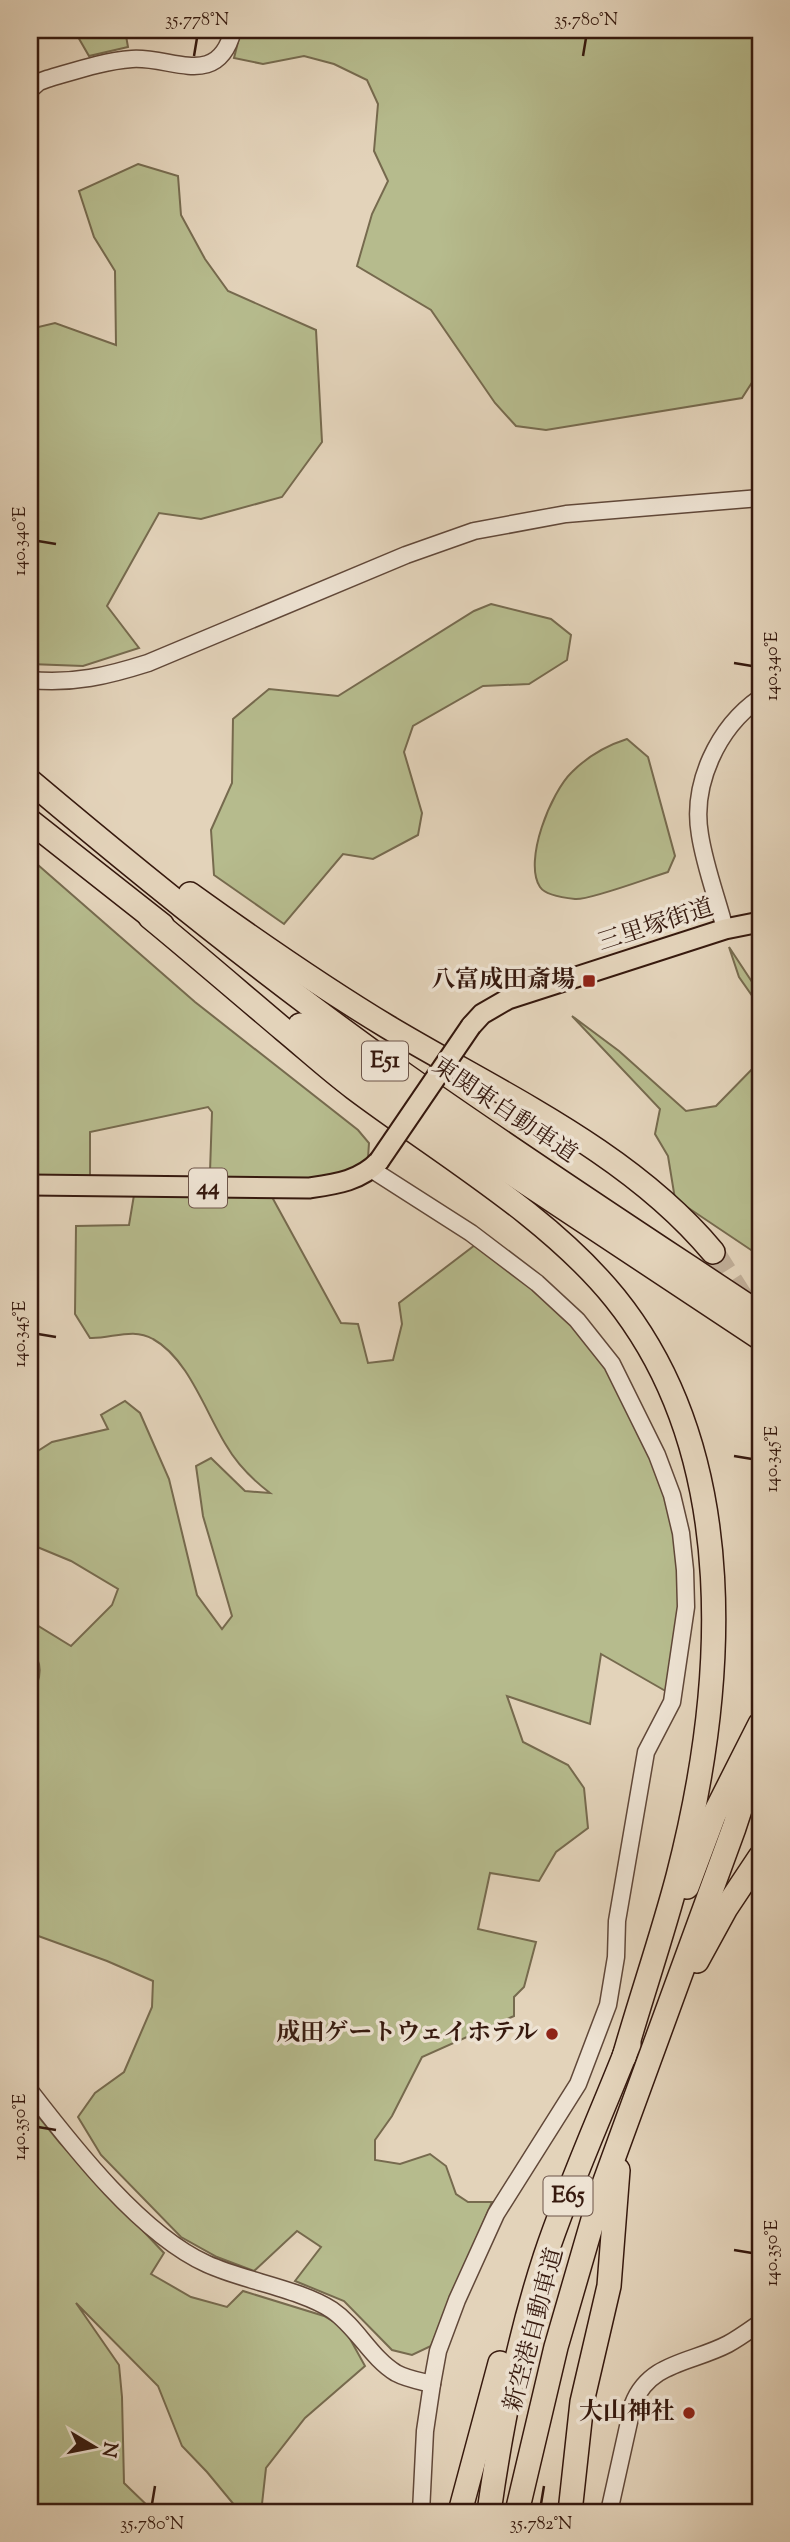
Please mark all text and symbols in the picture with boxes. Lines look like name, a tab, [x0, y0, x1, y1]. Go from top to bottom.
text: 35.778°N	[165, 8, 229, 34]
text: 35.780°N	[554, 8, 618, 34]
text: 140.340°E	[8, 506, 34, 576]
text: 140.340°E	[760, 631, 786, 701]
street label: 三里塚街道	[594, 891, 718, 961]
place label: 八富成田斎場	[431, 964, 575, 998]
marker: 八富成田斎場	[581, 973, 597, 989]
road number: E51	[362, 1042, 408, 1080]
street label: 東関東自動車道	[425, 1050, 583, 1172]
road number: 44	[189, 1168, 227, 1208]
text: 140.345°E	[8, 1301, 34, 1367]
text: 140.345°E	[760, 1426, 786, 1492]
place label: 成田ゲートウェイホテル	[276, 2017, 538, 2051]
marker: 成田ゲートウェイホテル	[544, 2026, 560, 2042]
text: 140.350°E	[8, 2094, 34, 2160]
road number: E65	[544, 2176, 592, 2216]
text: 140.350°E	[760, 2220, 786, 2286]
street label: 新空港自動車道	[497, 2244, 573, 2416]
place label: 大山神社	[579, 2396, 675, 2430]
marker: 大山神社	[681, 2405, 697, 2421]
north arrow	[60, 2412, 130, 2482]
text: N	[94, 2440, 123, 2459]
text: 35.780°N	[120, 2512, 184, 2538]
text: 35.782°N	[510, 2512, 572, 2538]

